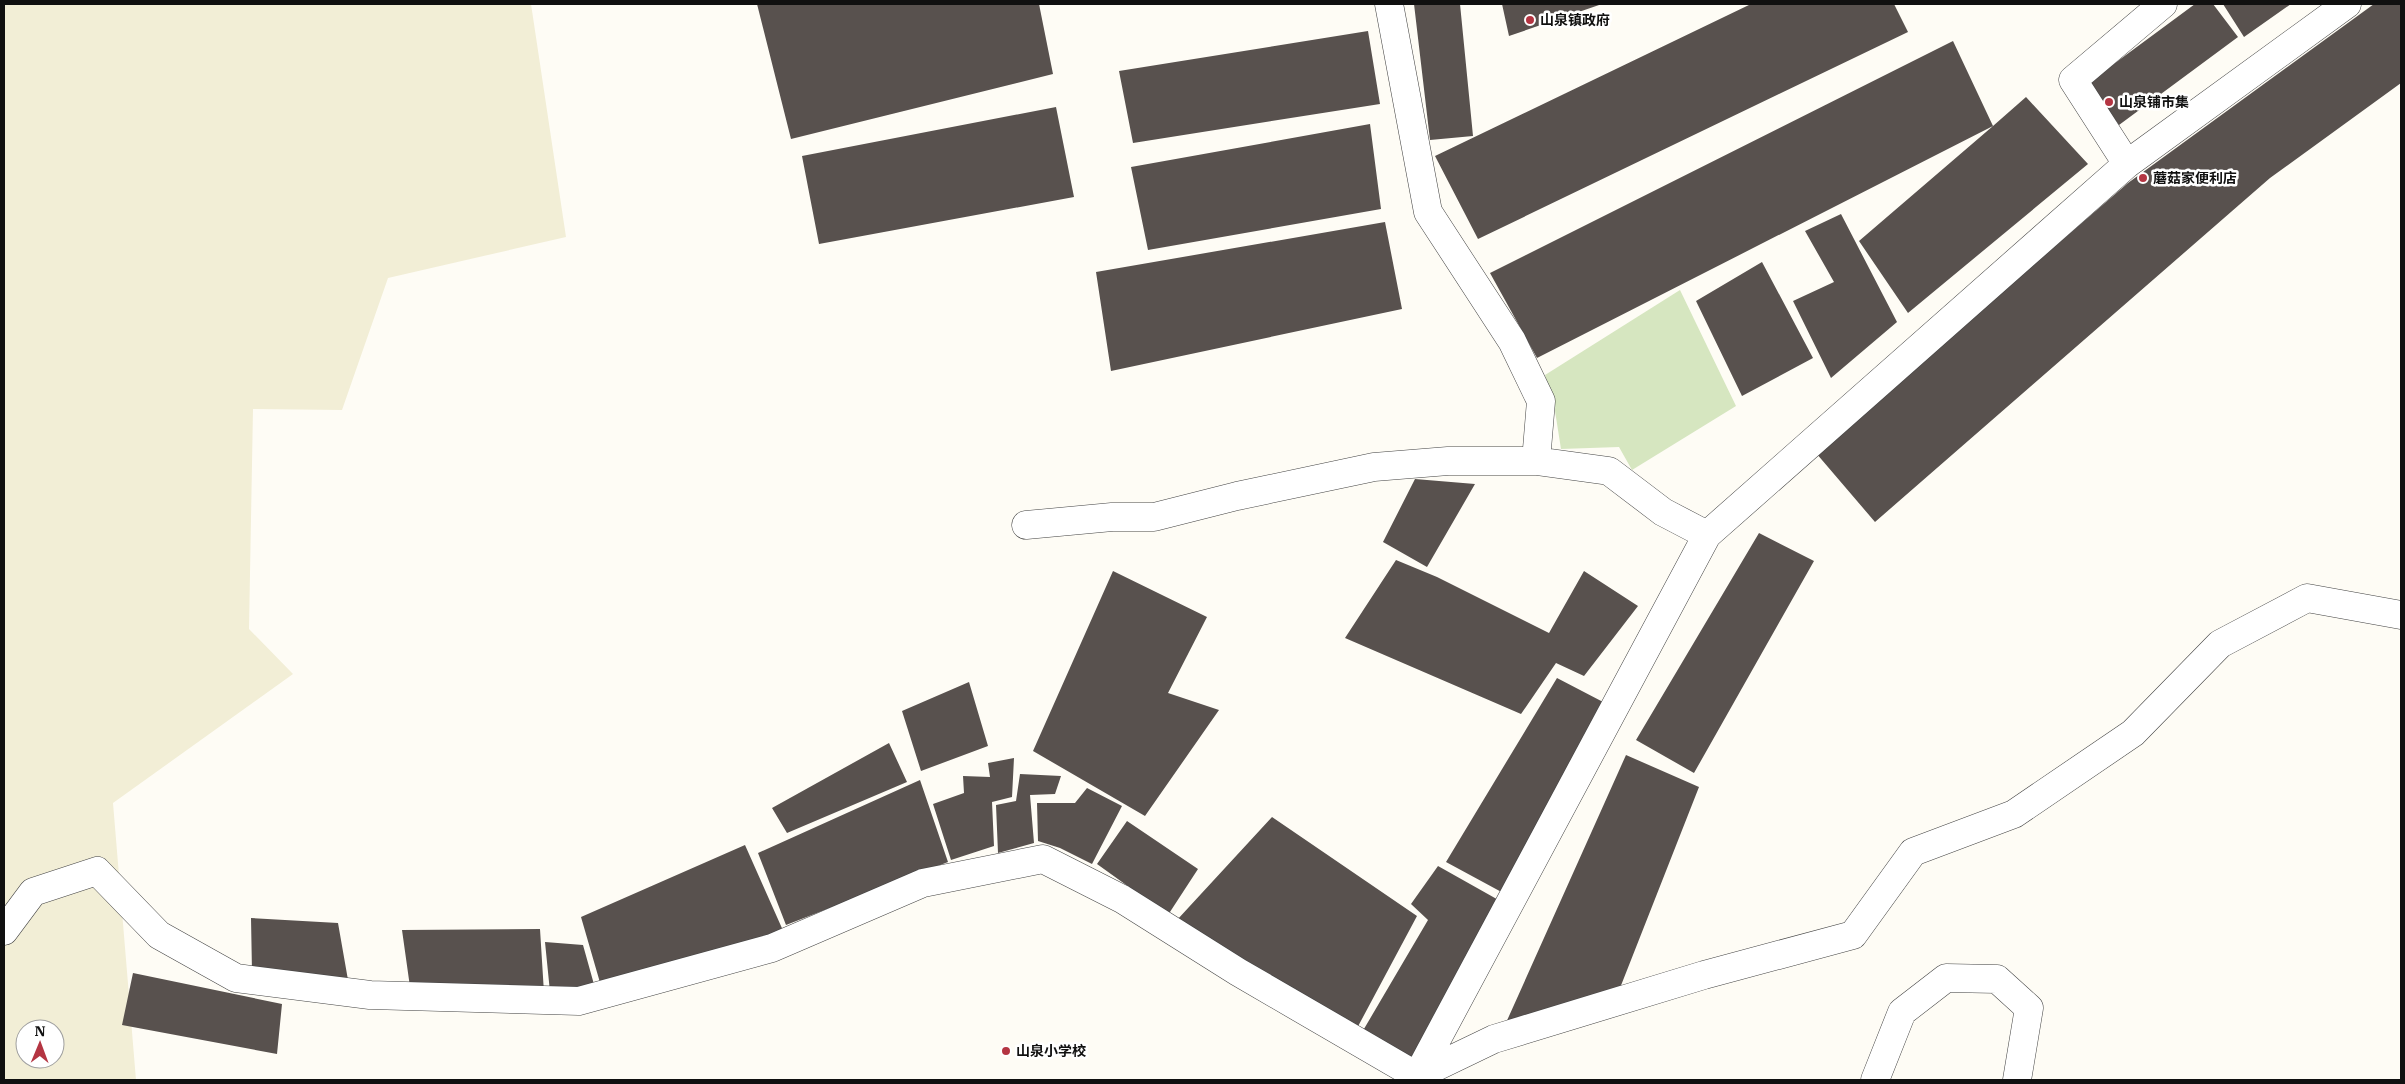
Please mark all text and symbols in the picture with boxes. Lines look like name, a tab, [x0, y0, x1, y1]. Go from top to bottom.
place label: 山泉镇政府	[1540, 11, 1610, 29]
marker: 山泉镇政府	[1524, 14, 1536, 26]
place label: 山泉铺市集	[2119, 93, 2189, 111]
marker: 山泉铺市集	[2103, 96, 2115, 108]
place label: 蘑菇家便利店	[2153, 169, 2237, 187]
marker: 蘑菇家便利店	[2137, 172, 2149, 184]
north arrow	[15, 1019, 65, 1069]
text: N	[35, 1022, 46, 1040]
place label: 山泉小学校	[1016, 1042, 1086, 1060]
marker: 山泉小学校	[1000, 1045, 1012, 1057]

